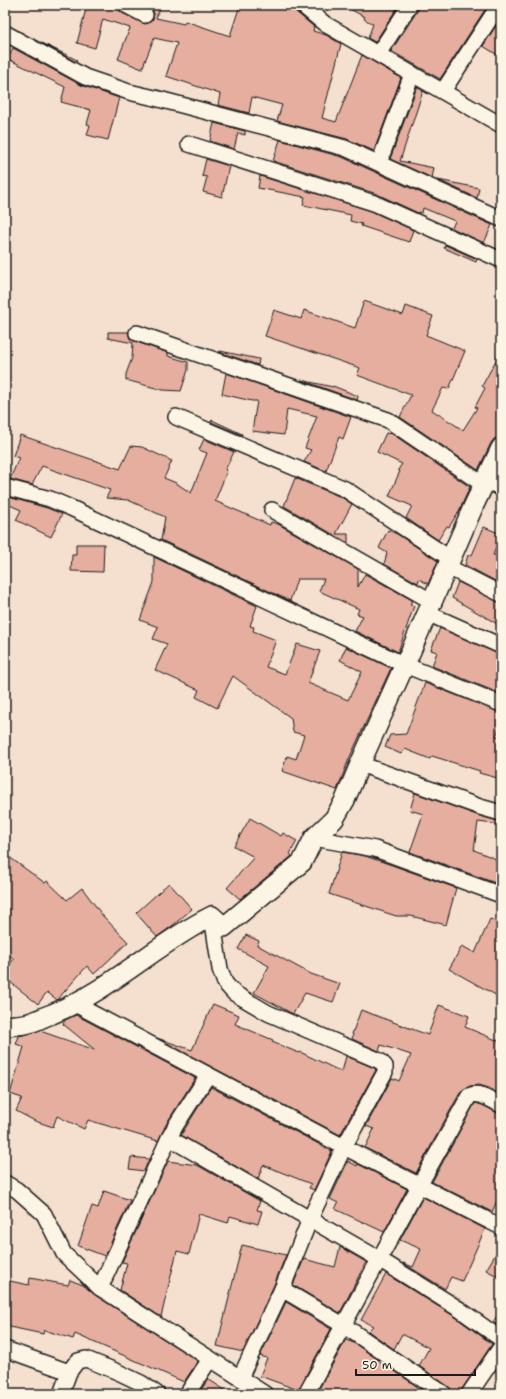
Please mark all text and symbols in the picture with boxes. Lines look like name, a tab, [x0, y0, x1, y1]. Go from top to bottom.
scale bar	[356, 1351, 475, 1377]
text: 50 m	[362, 1357, 392, 1373]

